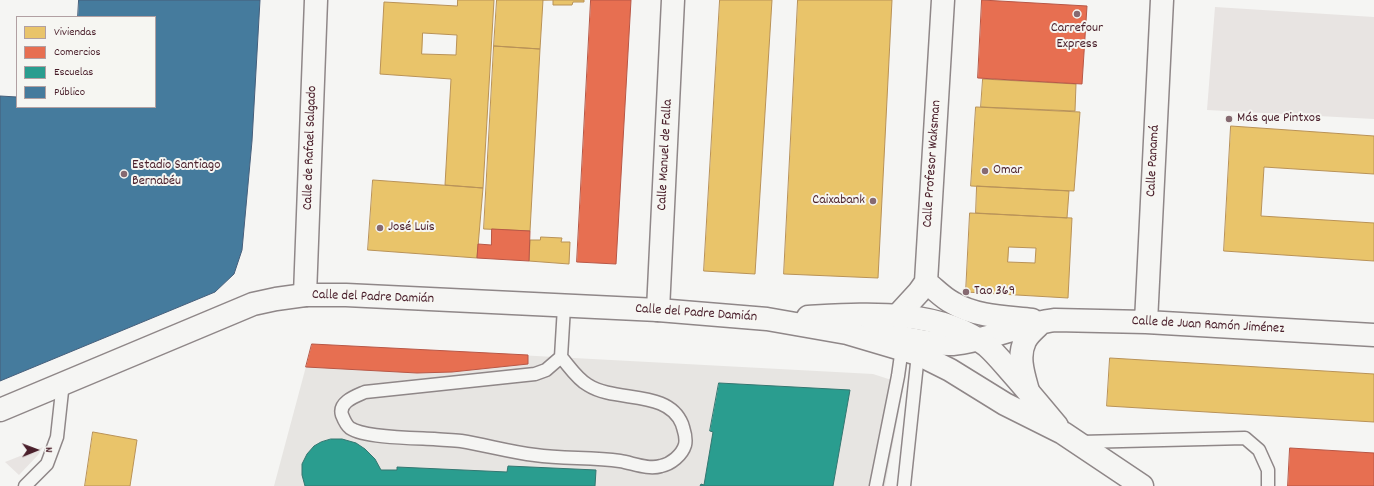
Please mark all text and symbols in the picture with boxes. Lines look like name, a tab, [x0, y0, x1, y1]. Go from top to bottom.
marker: Carrefour Express	[1072, 9, 1082, 19]
legend	[16, 16, 156, 108]
place label: Carrefour Express	[1051, 21, 1103, 54]
text: Viviendas	[54, 24, 96, 41]
text: Comercios	[54, 44, 101, 61]
text: Escuelas	[54, 64, 93, 81]
text: Público	[54, 84, 85, 101]
street label: Calle de Rafael Salgado	[300, 85, 322, 211]
street label: Calle Manuel de Falla	[655, 99, 677, 211]
street label: Calle Profesor Waksman	[920, 100, 946, 228]
place label: Más que Pintxos	[1237, 111, 1321, 127]
marker: Más que Pintxos	[1224, 114, 1234, 124]
street label: Calle Panamá	[1144, 125, 1164, 197]
place label: Estadio Santiago Bernabéu	[132, 158, 220, 190]
place label: Omar	[993, 163, 1022, 179]
marker: Omar	[980, 166, 990, 176]
marker: Estadio Santiago Bernabéu	[119, 169, 129, 179]
place label: Caixabank	[812, 193, 865, 209]
marker: Caixabank	[868, 196, 878, 206]
place label: José Luis	[388, 220, 435, 236]
marker: José Luis	[375, 223, 385, 233]
place label: Tao 369	[974, 284, 1015, 300]
street label: Calle del Padre Damián	[312, 287, 434, 309]
marker: Tao 369	[961, 287, 971, 297]
street label: Calle del Padre Damián	[634, 301, 758, 327]
street label: Calle de Juan Ramón Jiménez	[1131, 314, 1285, 338]
north arrow	[16, 430, 56, 470]
text: N	[40, 447, 56, 453]

